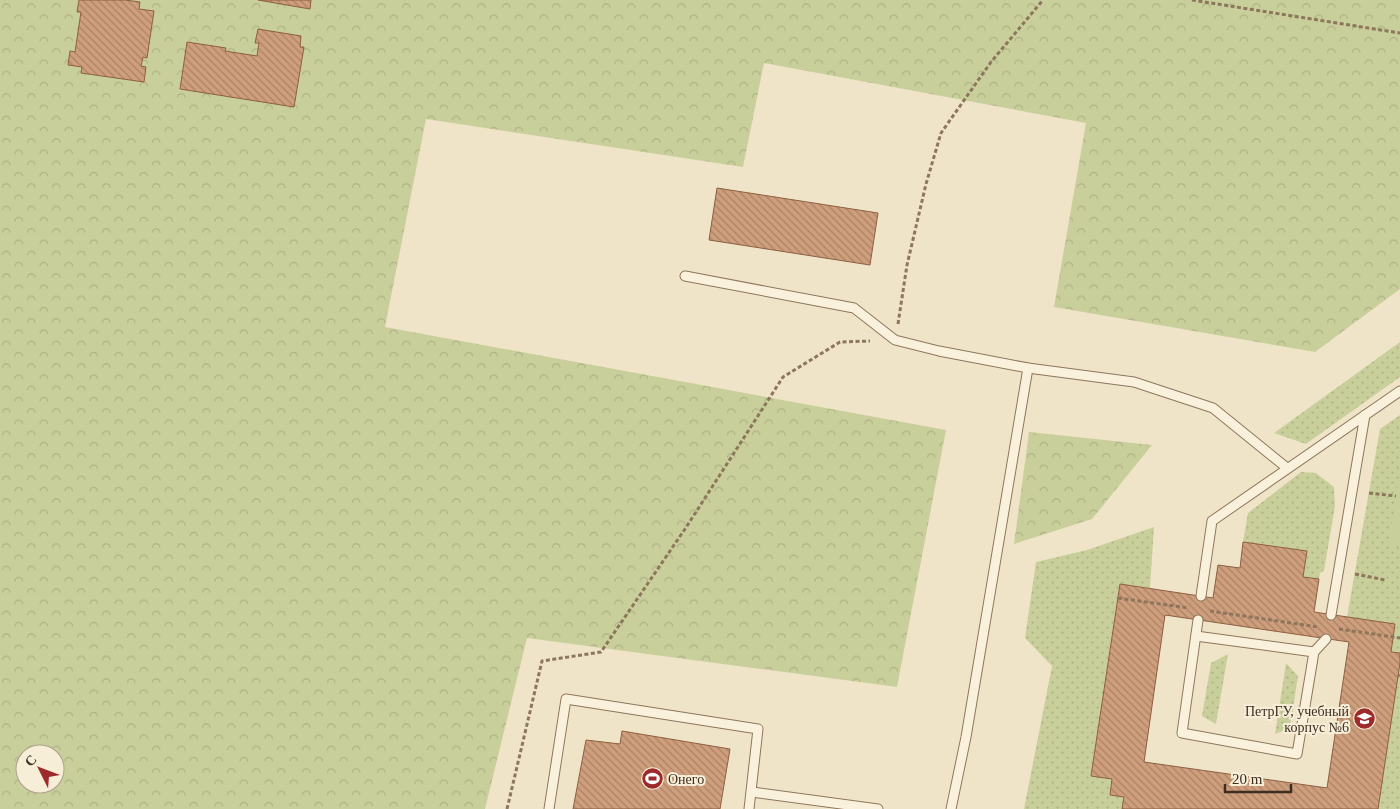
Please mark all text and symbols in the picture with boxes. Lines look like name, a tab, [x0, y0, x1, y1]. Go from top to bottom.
place label: ПетрГУ, учебный корпус №6	[1245, 704, 1350, 735]
school or university icon: ПетрГУ, учебный корпус №6	[1353, 707, 1377, 731]
north arrow	[15, 744, 65, 794]
text: С	[22, 752, 40, 769]
scale bar	[1225, 762, 1291, 794]
sports icon: Онего	[640, 767, 664, 791]
text: 20 m	[1232, 771, 1263, 787]
place label: Онего	[668, 772, 704, 787]

